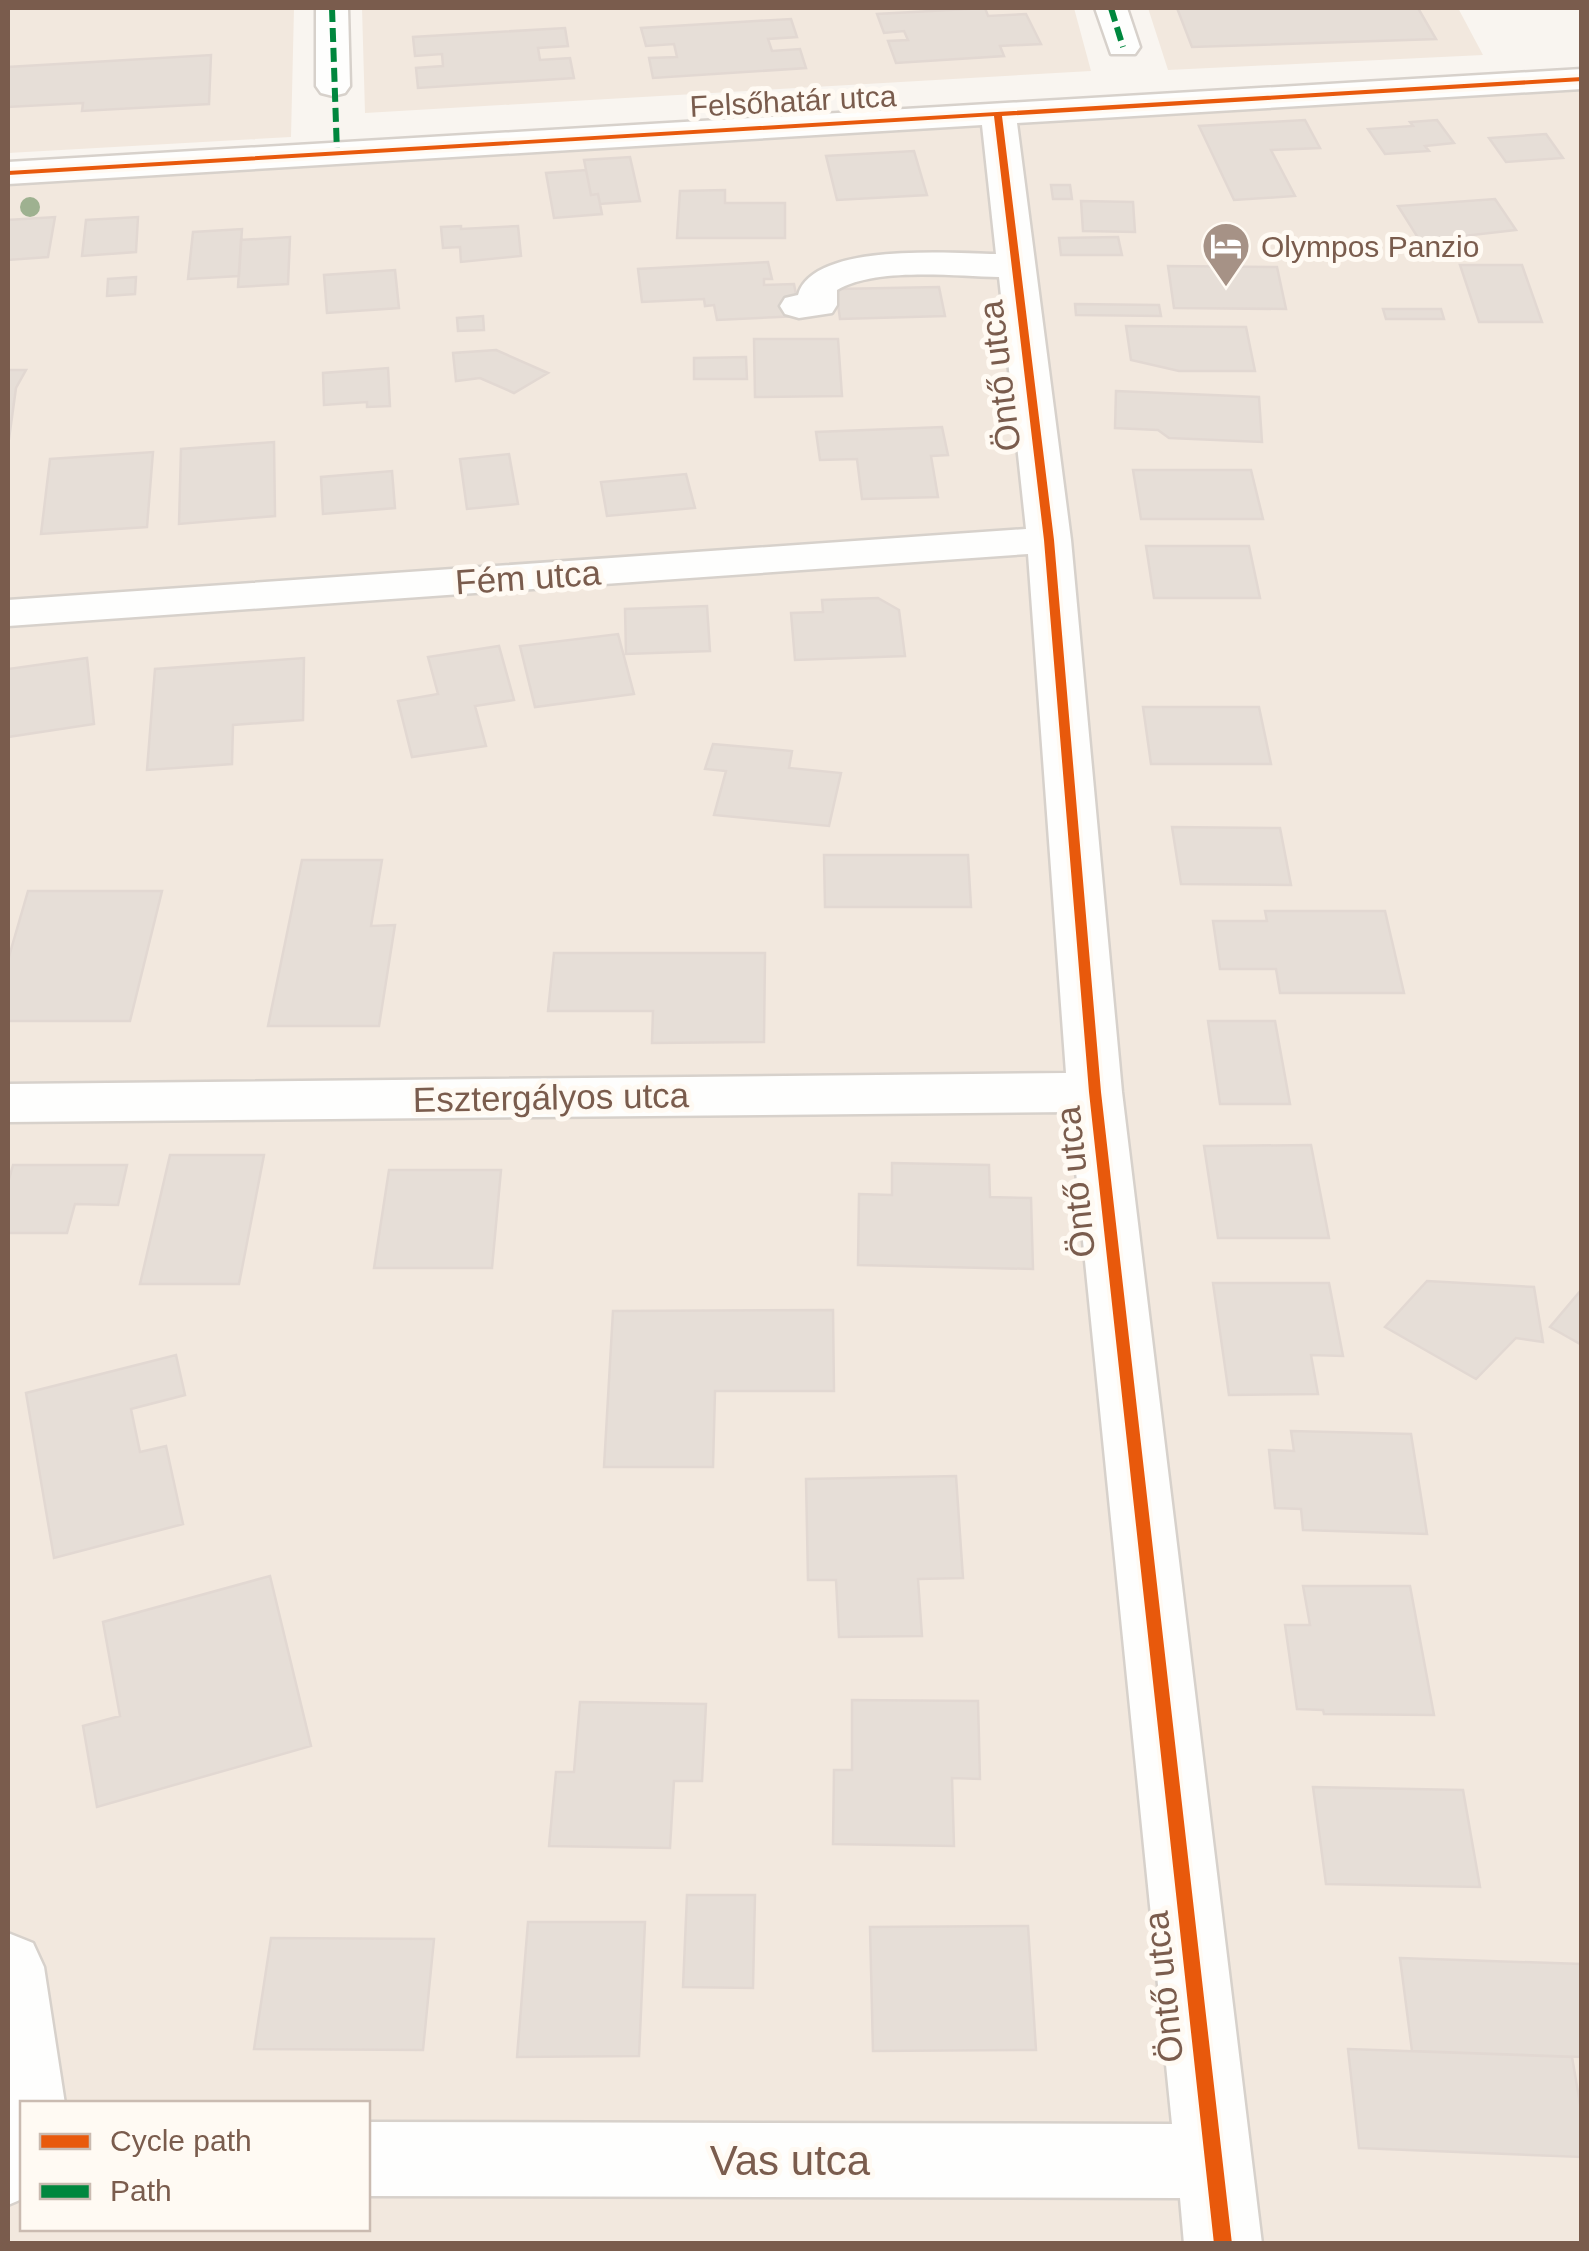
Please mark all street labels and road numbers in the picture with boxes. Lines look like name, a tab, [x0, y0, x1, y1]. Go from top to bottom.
street label: Felsőhatár utca	[689, 79, 897, 123]
street label: Öntő utca	[970, 298, 1028, 454]
street label: Fém utca	[454, 552, 603, 602]
street label: Esztergályos utca	[413, 1075, 690, 1119]
street label: Öntő utca	[1048, 1104, 1102, 1260]
street label: Öntő utca	[1136, 1909, 1190, 2065]
street label: Vas utca	[710, 2137, 871, 2184]

